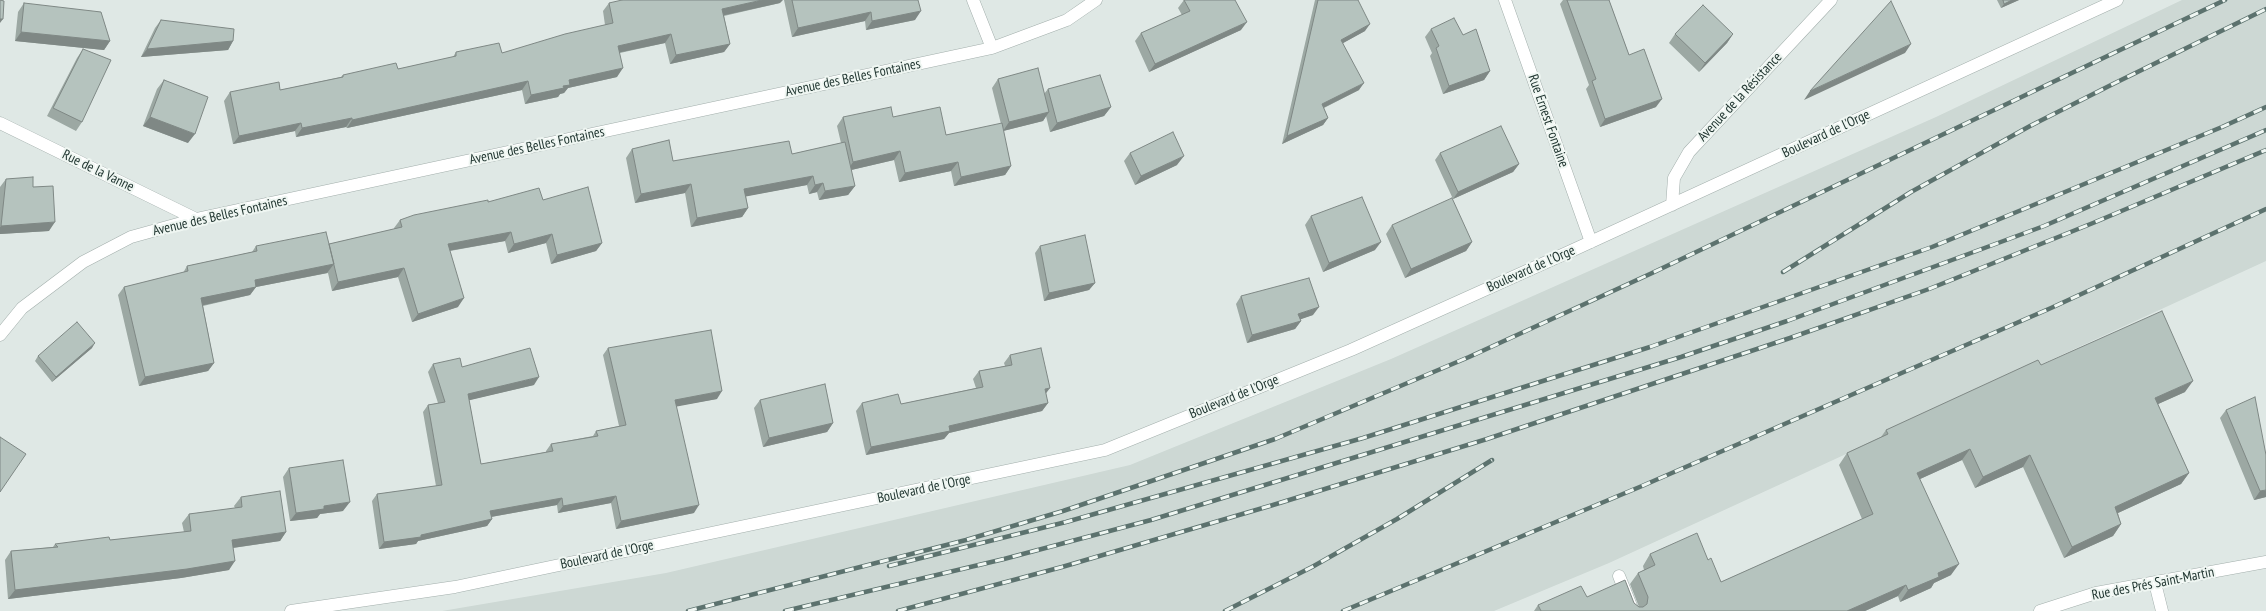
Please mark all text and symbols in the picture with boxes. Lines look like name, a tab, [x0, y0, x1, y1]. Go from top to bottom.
street label: Avenue de la Résistance	[1694, 49, 1786, 145]
street label: Avenue des Belles Fontaines	[784, 55, 922, 101]
street label: Rue Ernest Fontaine	[1524, 72, 1572, 170]
street label: Boulevard de l'Orge	[1779, 106, 1873, 162]
street label: Avenue des Belles Fontaines	[468, 123, 606, 169]
street label: Rue de la Vanne	[59, 146, 137, 196]
street label: Avenue des Belles Fontaines	[151, 192, 289, 240]
street label: Boulevard de l'Orge	[1484, 242, 1578, 296]
street label: Boulevard de l'Orge	[1187, 371, 1281, 423]
street label: Boulevard de l'Orge	[876, 471, 972, 507]
street label: Boulevard de l'Orge	[559, 537, 655, 573]
street label: Rue des Prés Saint-Martin	[2090, 564, 2216, 604]

